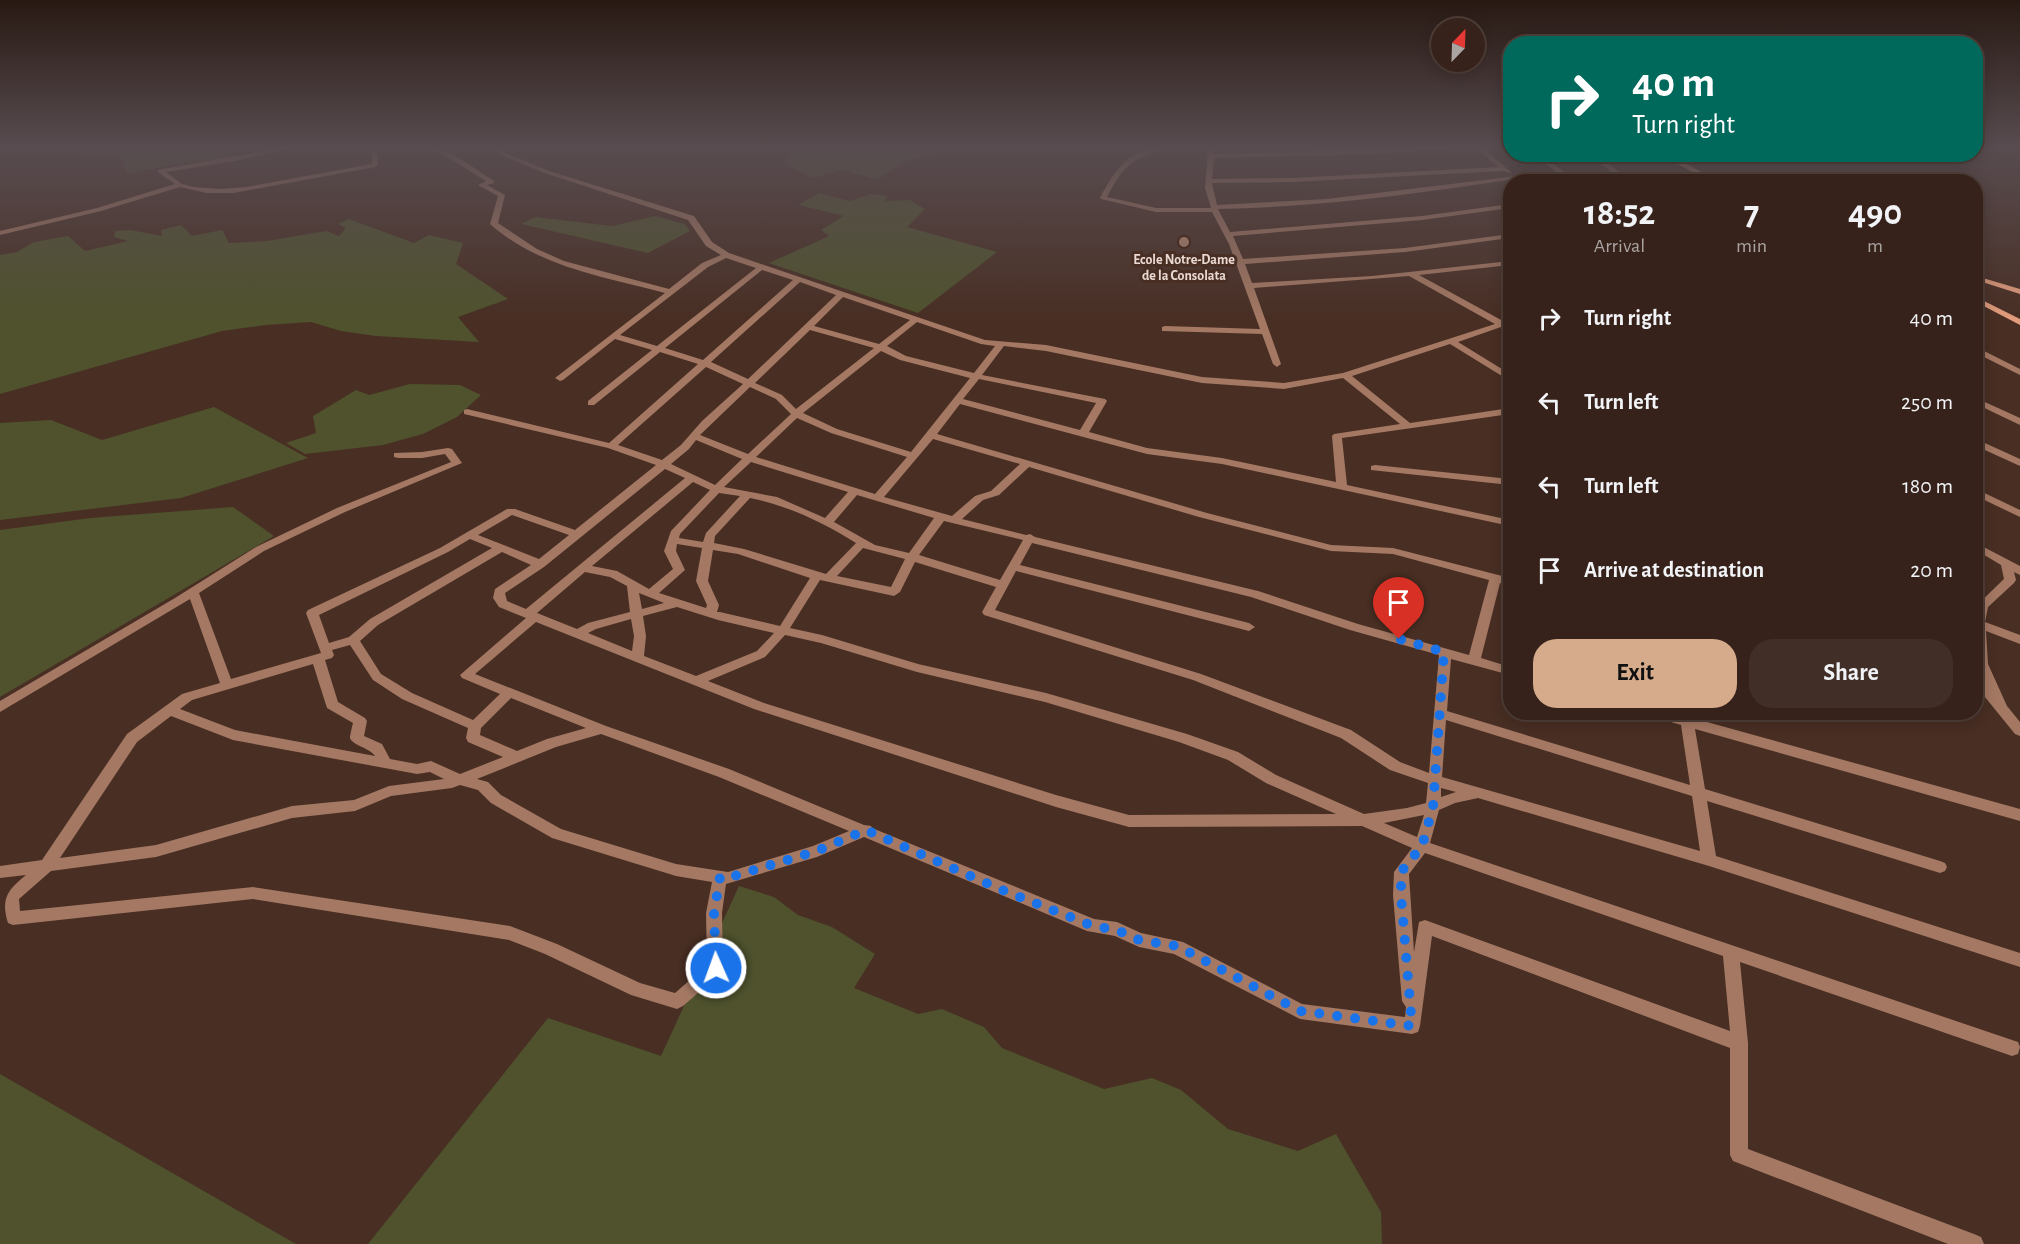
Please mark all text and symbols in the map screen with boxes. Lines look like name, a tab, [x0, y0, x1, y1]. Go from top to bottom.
north arrow	[1431, 18, 1485, 72]
map controls	[1431, 18, 1485, 72]
icon: right	[1533, 60, 1611, 138]
text: 40 m	[1632, 62, 1715, 104]
text: Turn right	[1632, 111, 1735, 138]
text: 18:52	[1584, 195, 1655, 231]
text: 7	[1744, 195, 1759, 231]
text: 490	[1848, 195, 1902, 231]
marker: Ecole Notre-Dame de la Consolata	[1177, 235, 1191, 249]
text: Arrival	[1594, 236, 1645, 256]
text: min	[1736, 236, 1767, 256]
text: m	[1867, 236, 1883, 256]
place label: Ecole Notre-Dame de la Consolata	[1133, 253, 1235, 283]
icon: right	[1533, 302, 1566, 335]
text: Turn right	[1584, 307, 1671, 329]
text: 40 m	[1910, 307, 1953, 329]
icon: left	[1533, 386, 1566, 419]
text: Turn left	[1584, 391, 1658, 413]
text: 250 m	[1901, 391, 1953, 413]
icon: left	[1533, 470, 1566, 503]
text: Turn left	[1584, 475, 1658, 497]
text: 180 m	[1902, 475, 1953, 497]
icon: arrive	[1533, 554, 1566, 587]
text: Arrive at destination	[1584, 559, 1764, 581]
text: 20 m	[1910, 559, 1953, 581]
pin	[1373, 577, 1424, 639]
icon: arrive	[1382, 586, 1415, 619]
button: Exit	[1533, 639, 1737, 708]
button: Share	[1749, 639, 1953, 708]
position arrow	[684, 936, 748, 1000]

